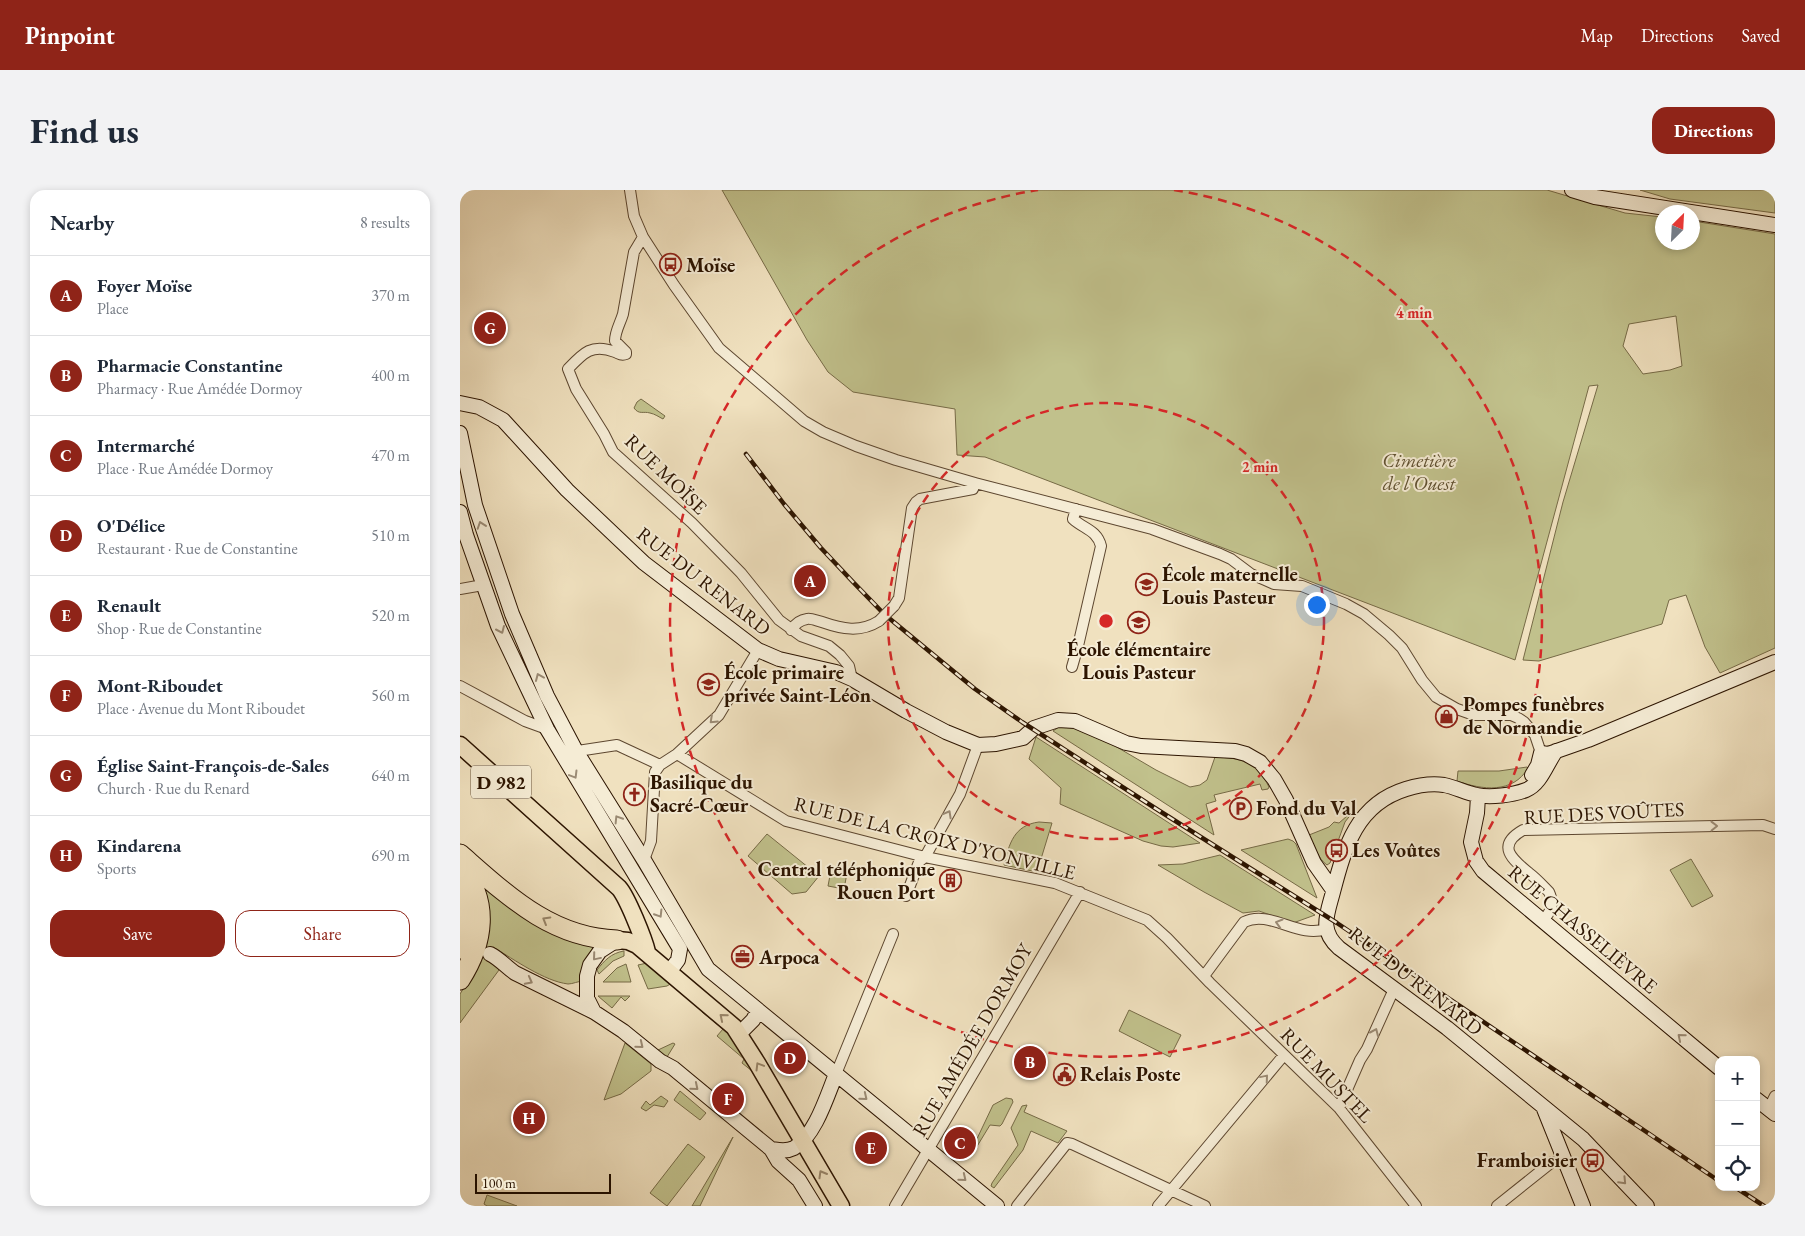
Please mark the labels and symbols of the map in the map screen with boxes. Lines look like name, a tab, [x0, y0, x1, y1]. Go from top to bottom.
north arrow	[1655, 205, 1700, 250]
place label: Moïse	[686, 252, 735, 278]
bus stop icon: Moïse	[658, 253, 682, 277]
text: 4 min	[1396, 303, 1433, 322]
pin: G	[474, 309, 506, 347]
street label: RUE MOÏSE	[619, 428, 713, 520]
park label: Cimetière de l'Ouest	[1382, 447, 1457, 496]
text: 2 min	[1242, 457, 1279, 476]
street label: RUE DU RENARD	[632, 521, 776, 641]
one-way arrow	[477, 522, 487, 530]
place label: École maternelle Louis Pasteur	[1162, 561, 1298, 610]
pin: A	[794, 562, 826, 600]
school or university icon: École maternelle Louis Pasteur	[1134, 573, 1158, 597]
your location	[1304, 592, 1330, 618]
school or university icon: École élémentaire Louis Pasteur	[1127, 611, 1151, 635]
centre of rings	[1097, 612, 1115, 630]
one-way arrow	[494, 625, 505, 634]
place label: École élémentaire Louis Pasteur	[1067, 636, 1211, 685]
place label: École primaire privée Saint-Léon	[724, 659, 871, 708]
school or university icon: École primaire privée Saint-Léon	[696, 672, 720, 696]
one-way arrow	[534, 673, 545, 682]
place label: Pompes funèbres de Normandie	[1463, 691, 1604, 740]
shop icon: Pompes funèbres de Normandie	[1435, 704, 1459, 728]
one-way arrow	[710, 714, 719, 723]
road number: D 982	[471, 766, 531, 798]
place label: Basilique du Sacré-Cœur	[650, 769, 753, 818]
one-way arrow	[567, 770, 577, 779]
church icon: Basilique du Sacré-Cœur	[622, 782, 646, 806]
street label: RUE DE LA CROIX D'YONVILLE	[792, 790, 1078, 886]
place label: Fond du Val	[1256, 795, 1357, 821]
parking icon: Fond du Val	[1228, 796, 1252, 820]
street label: RUE DES VOÛTES	[1523, 796, 1685, 830]
one-way arrow	[942, 811, 952, 820]
one-way arrow	[615, 815, 625, 824]
one-way arrow	[1711, 820, 1719, 831]
place label: Les Voûtes	[1352, 837, 1440, 863]
bus stop icon: Les Voûtes	[1324, 838, 1348, 862]
place label: Central téléphonique Rouen Port	[758, 856, 935, 905]
street label: RUE CHASSELIÈVRE	[1503, 859, 1663, 999]
building icon: Central téléphonique Rouen Port	[939, 869, 963, 893]
one-way arrow	[652, 908, 662, 917]
one-way arrow	[543, 917, 552, 927]
one-way arrow	[1275, 919, 1283, 929]
street label: RUE DU RENARD	[1344, 921, 1488, 1041]
street label: RUE AMÉDÉE DORMOY	[906, 938, 1039, 1141]
place label: Arpoca	[758, 944, 820, 970]
office icon: Arpoca	[731, 945, 755, 969]
one-way arrow	[594, 951, 602, 960]
one-way arrow	[524, 975, 533, 985]
one-way arrow	[719, 1013, 728, 1022]
street label: RUE MUSTEL	[1275, 1022, 1379, 1128]
one-way arrow	[1368, 1028, 1379, 1037]
one-way arrow	[1678, 1033, 1687, 1042]
one-way arrow	[634, 1039, 643, 1047]
pin: D	[774, 1039, 806, 1077]
pin: B	[1014, 1043, 1046, 1081]
place label: Relais Poste	[1080, 1061, 1181, 1087]
one-way arrow	[755, 1062, 765, 1071]
public building icon: Relais Poste	[1052, 1062, 1076, 1086]
one-way arrow	[1260, 1075, 1268, 1084]
pin: F	[712, 1080, 744, 1118]
one-way arrow	[689, 1082, 698, 1091]
one-way arrow	[858, 1091, 867, 1100]
pin: H	[513, 1099, 545, 1137]
pin: C	[944, 1124, 976, 1162]
pin: E	[855, 1129, 887, 1167]
place label: Framboisier	[1477, 1147, 1578, 1173]
bus stop icon: Framboisier	[1581, 1148, 1605, 1172]
one-way arrow	[818, 1170, 828, 1179]
scale bar	[475, 1171, 611, 1194]
one-way arrow	[957, 1172, 966, 1180]
one-way arrow	[1617, 1175, 1626, 1184]

